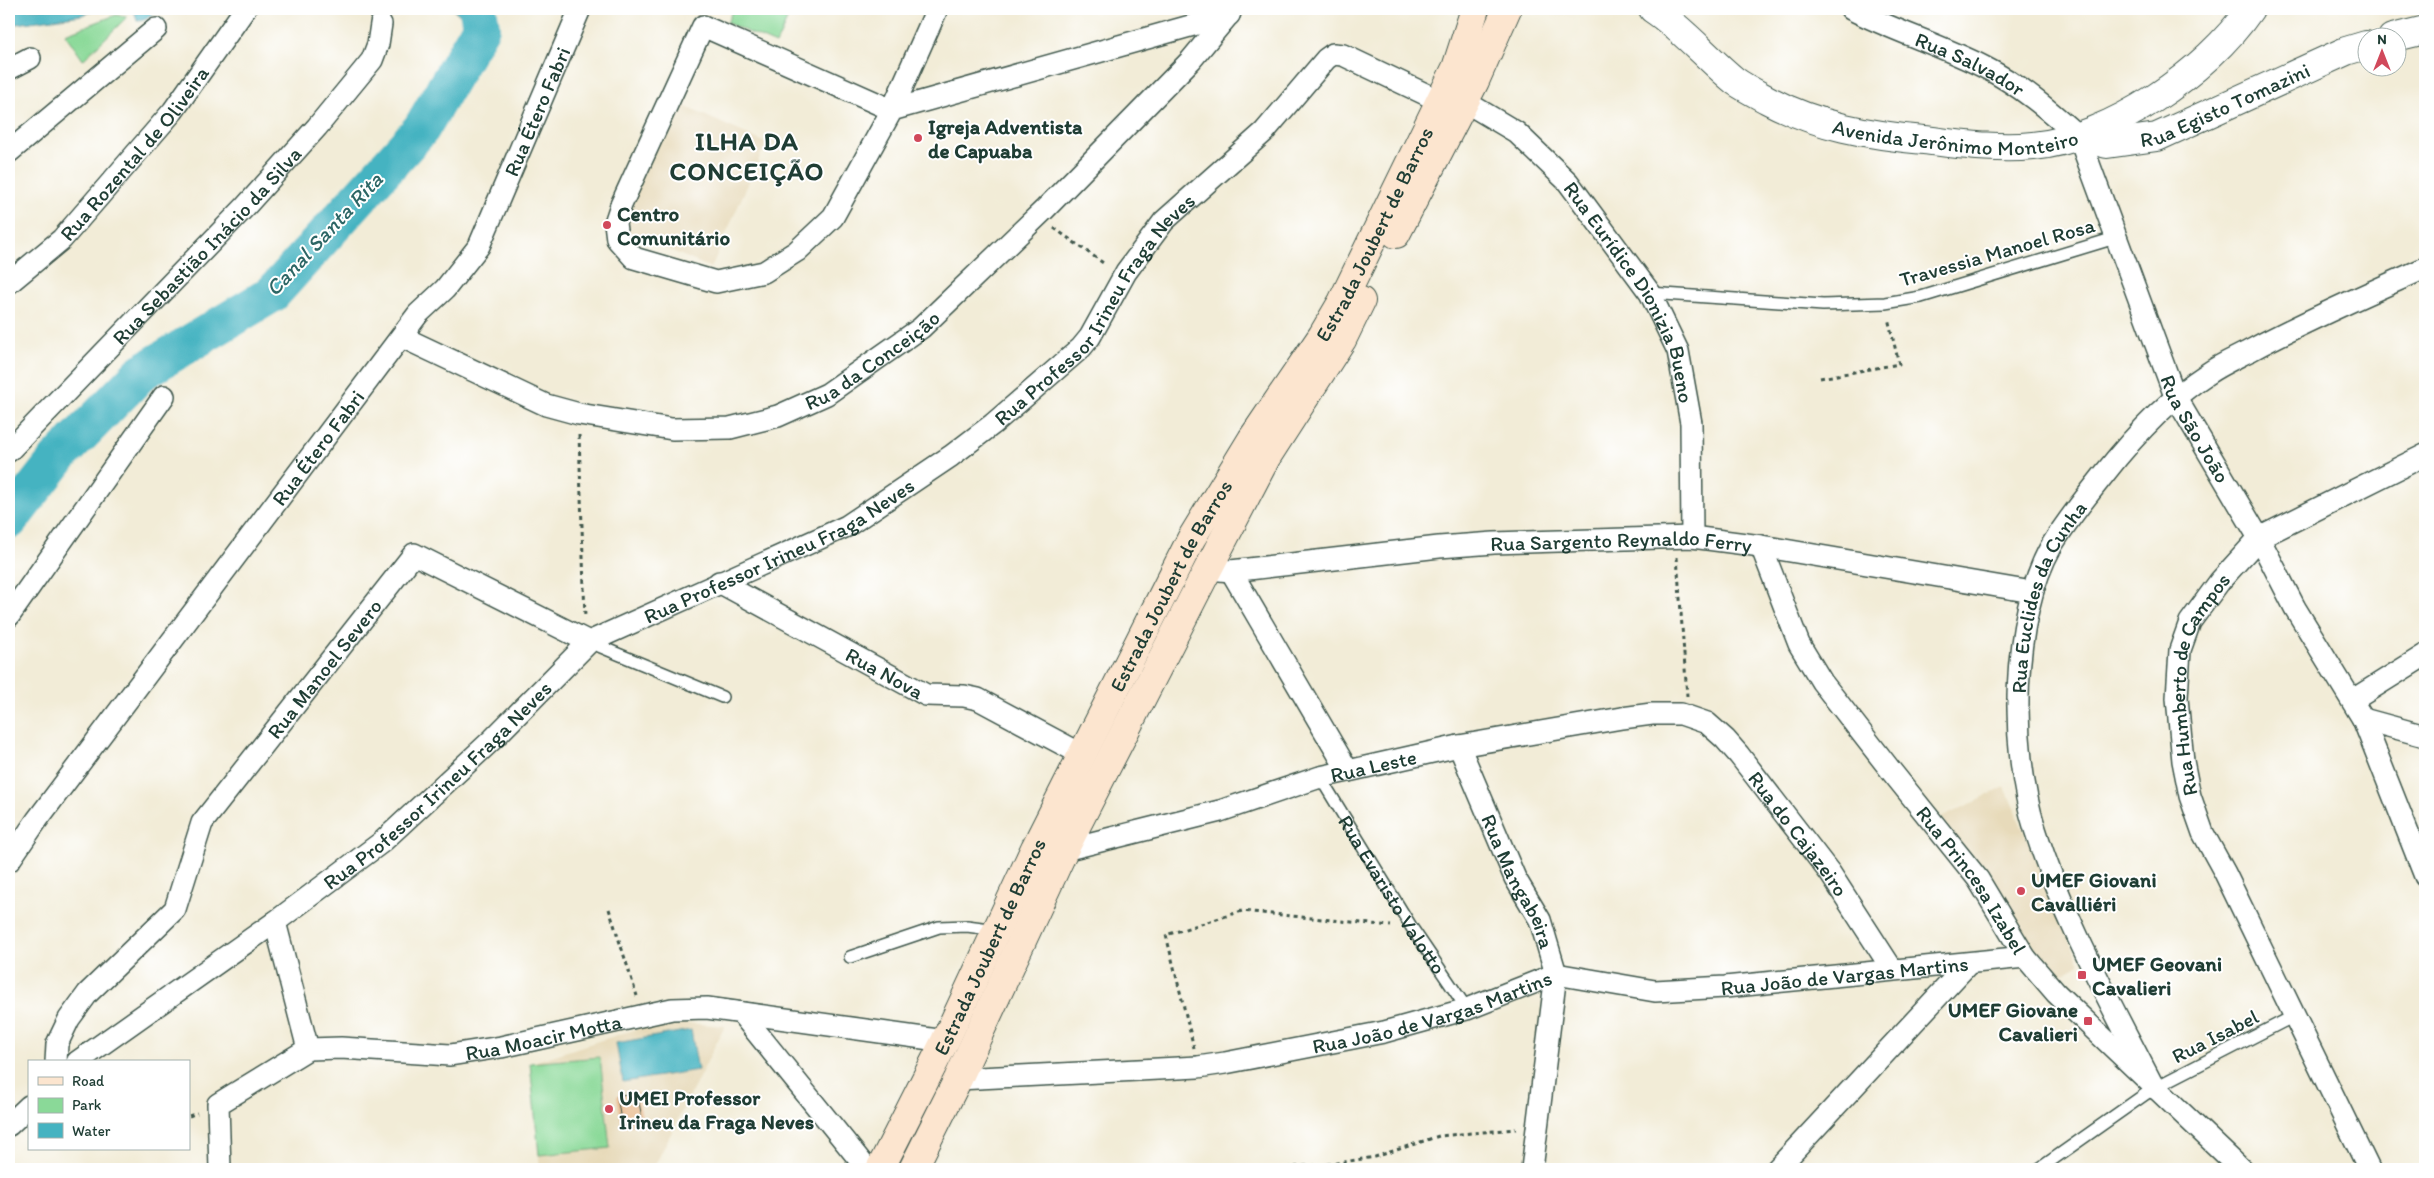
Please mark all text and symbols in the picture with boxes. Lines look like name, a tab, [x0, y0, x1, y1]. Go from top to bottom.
street label: Rua Salvador	[1912, 26, 2031, 101]
north arrow	[2356, 28, 2406, 78]
text: N	[2377, 31, 2387, 48]
street label: Rua Étero Fabri	[498, 43, 575, 180]
street label: Rua Egisto Tomazini	[2138, 57, 2313, 152]
street label: Rua Rozental de Oliveira	[54, 61, 214, 245]
street label: Avenida Jerônimo Monteiro	[1830, 113, 2081, 160]
place label: Igreja Adventista de Capuaba	[928, 114, 1083, 164]
street label: Estrada Joubert de Barros	[1309, 123, 1438, 345]
district label: ILHA DA CONCEIÇÃO	[670, 125, 824, 187]
marker: Igreja Adventista de Capuaba	[912, 132, 924, 144]
street label: Rua Sebastião Inácio da Silva	[107, 141, 306, 350]
water label: Canal Santa Rita	[260, 166, 389, 302]
street label: Rua Eurídice Dionizia Bueno	[1559, 176, 1700, 405]
street label: Rua Professor Irineu Fraga Neves	[989, 187, 1199, 430]
place label: Centro Comunitário	[617, 201, 730, 250]
street label: Travessia Manoel Rosa	[1896, 212, 2098, 292]
marker: Centro Comunitário	[601, 219, 613, 231]
street label: Rua da Conceição	[801, 305, 945, 415]
street label: Rua São João	[2156, 371, 2236, 487]
street label: Rua Étero Fabri	[266, 385, 369, 510]
street label: Rua Professor Irineu Fraga Neves	[640, 472, 919, 628]
street label: Estrada Joubert de Barros	[1104, 475, 1237, 695]
street label: Rua Euclides da Cunha	[2006, 496, 2091, 694]
street label: Rua Sargento Reynaldo Ferry	[1490, 524, 1754, 557]
street label: Rua Humberto de Campos	[2164, 567, 2235, 798]
street label: Rua Manoel Severo	[261, 593, 387, 743]
street label: Rua Nova	[842, 641, 928, 704]
street label: Rua Professor Irineu Fraga Neves	[318, 675, 556, 894]
street label: Rua Leste	[1328, 744, 1419, 787]
street label: Rua do Cajazeiro	[1743, 766, 1854, 901]
street label: Rua Princesa Izabel	[1911, 800, 2033, 958]
street label: Rua Evaristo Valotto	[1333, 810, 1452, 979]
street label: Rua Mangabeira	[1477, 810, 1560, 951]
street label: Estrada Joubert de Barros	[928, 834, 1051, 1059]
place label: UMEF Giovani Cavalliéri	[2031, 867, 2157, 916]
marker: UMEF Giovani Cavalliéri	[2015, 885, 2027, 897]
street label: Rua João de Vargas Martins	[1719, 950, 1970, 1000]
place label: UMEF Geovani Cavalieri	[2092, 951, 2222, 1000]
street label: Rua João de Vargas Martins	[1310, 965, 1555, 1058]
marker: UMEF Geovani Cavalieri	[2076, 969, 2088, 981]
place label: UMEF Giovane Cavalieri	[1948, 997, 2078, 1046]
street label: Rua Isabel	[2167, 1003, 2263, 1069]
street label: Rua Moacir Motta	[464, 1008, 624, 1065]
marker: UMEF Giovane Cavalieri	[2082, 1015, 2094, 1027]
legend	[28, 1060, 190, 1150]
text: Road	[72, 1072, 105, 1090]
place label: UMEI Professor Irineu da Fraga Neves	[619, 1085, 814, 1135]
text: Park	[72, 1096, 102, 1114]
marker: UMEI Professor Irineu da Fraga Neves	[603, 1103, 615, 1115]
text: Water	[72, 1122, 111, 1140]

